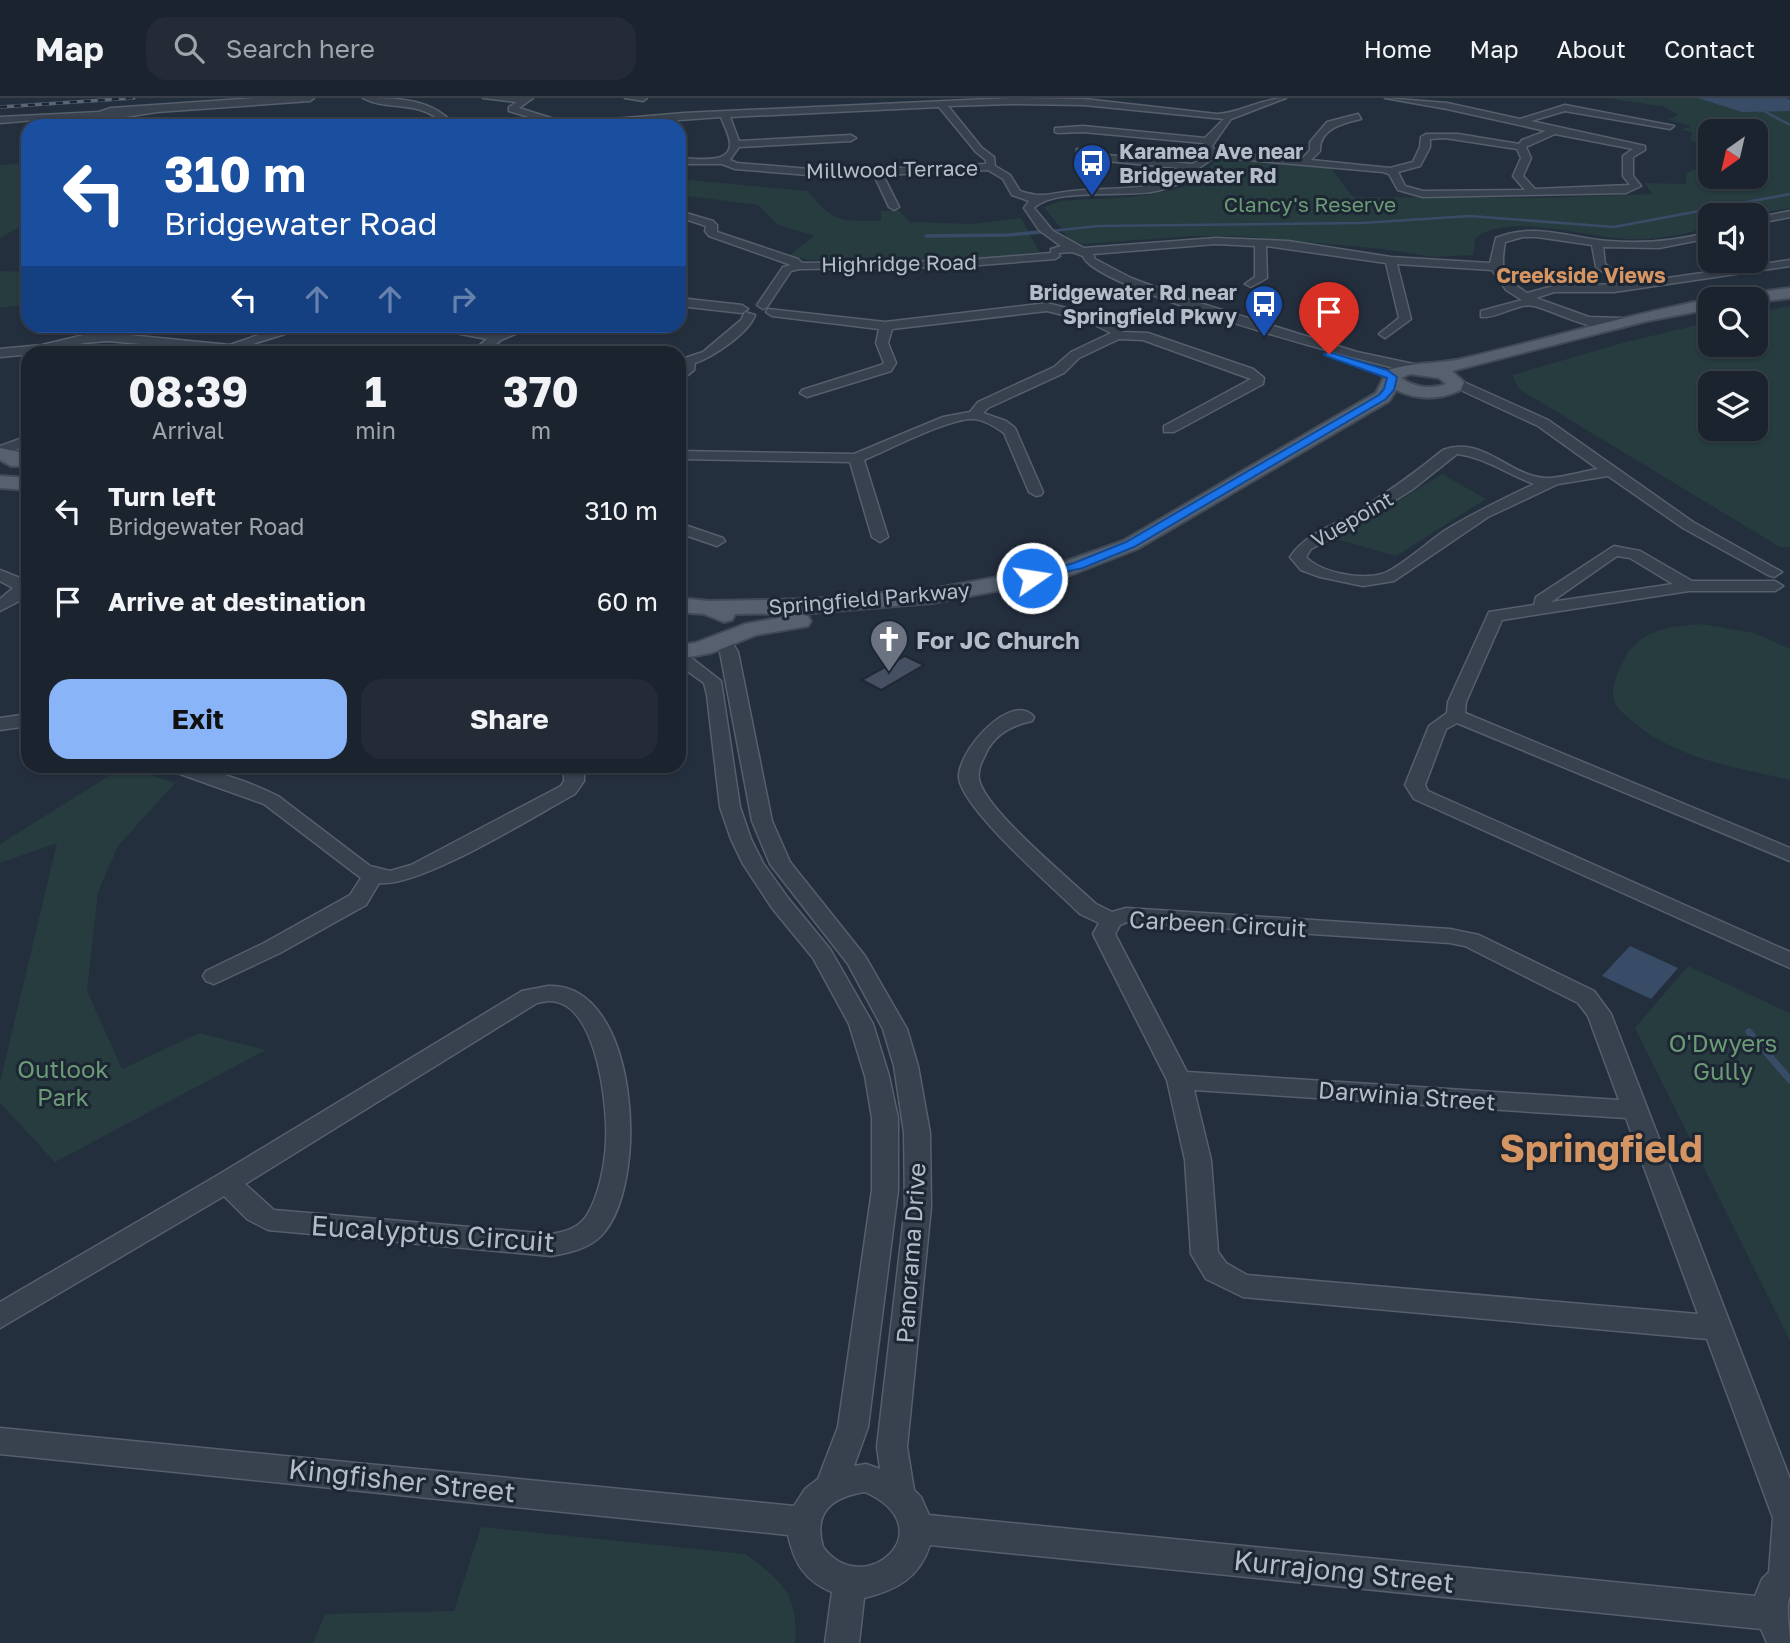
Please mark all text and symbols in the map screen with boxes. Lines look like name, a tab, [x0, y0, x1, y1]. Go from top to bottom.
search box	[146, 17, 636, 80]
text: Map	[35, 29, 104, 68]
icon: search	[170, 29, 208, 67]
text: Search here	[226, 33, 375, 64]
text: Home	[1364, 34, 1432, 63]
text: Map	[1470, 34, 1519, 63]
text: About	[1557, 34, 1626, 63]
text: Contact	[1664, 34, 1755, 63]
north arrow	[1698, 119, 1768, 189]
map controls	[1698, 119, 1768, 441]
place label: Karamea Ave near Bridgewater Rd	[1119, 138, 1304, 188]
bus stop icon: Karamea Ave near Bridgewater Rd	[1071, 142, 1113, 197]
text: 310 m	[164, 144, 306, 203]
icon: left	[49, 147, 140, 238]
street label: Millwood Terrace	[806, 155, 978, 183]
park label: Clancy's Reserve	[1224, 191, 1396, 217]
button: sound	[1698, 203, 1768, 273]
text: Bridgewater Road	[164, 204, 437, 242]
street label: Highridge Road	[821, 249, 977, 277]
district label: Creekside Views	[1496, 262, 1666, 288]
place label: Bridgewater Rd near Springfield Pkwy	[1029, 279, 1237, 329]
icon: left	[225, 280, 263, 318]
icon: ahead	[298, 280, 336, 318]
icon: ahead	[371, 280, 409, 318]
icon: right	[444, 280, 482, 318]
pin	[1299, 282, 1359, 354]
bus stop icon: Bridgewater Rd near Springfield Pkwy	[1243, 283, 1285, 338]
button: search	[1698, 287, 1768, 357]
icon: arrive	[1310, 293, 1348, 331]
text: 08:39	[128, 366, 248, 416]
text: 1	[365, 366, 386, 416]
text: 370	[503, 366, 579, 416]
button: layers	[1698, 371, 1768, 441]
text: Arrival	[152, 416, 224, 444]
text: min	[355, 416, 396, 444]
text: m	[531, 416, 551, 444]
text: Turn left	[108, 481, 216, 512]
street label: Vuepoint	[1306, 485, 1398, 553]
icon: left	[49, 492, 87, 530]
text: 310 m	[585, 495, 658, 526]
text: Bridgewater Road	[108, 512, 305, 540]
position arrow	[995, 541, 1069, 615]
street label: Springfield Parkway	[767, 576, 971, 620]
icon: arrive	[49, 583, 87, 621]
text: Arrive at destination	[108, 586, 366, 617]
text: 60 m	[597, 586, 658, 617]
church icon: For JC Church	[868, 618, 910, 673]
place label: For JC Church	[916, 625, 1080, 654]
button: Exit	[49, 679, 347, 759]
button: Share	[361, 679, 658, 759]
street label: Carbeen Circuit	[1128, 904, 1308, 942]
park label: O'Dwyers Gully	[1669, 1028, 1777, 1085]
park label: Outlook Park	[17, 1054, 109, 1111]
street label: Darwinia Street	[1317, 1074, 1497, 1116]
district label: Springfield	[1499, 1125, 1703, 1171]
street label: Panorama Drive	[889, 1162, 931, 1344]
street label: Eucalyptus Circuit	[310, 1208, 556, 1258]
street label: Kingfisher Street	[287, 1452, 517, 1508]
street label: Kurrajong Street	[1232, 1543, 1456, 1599]

